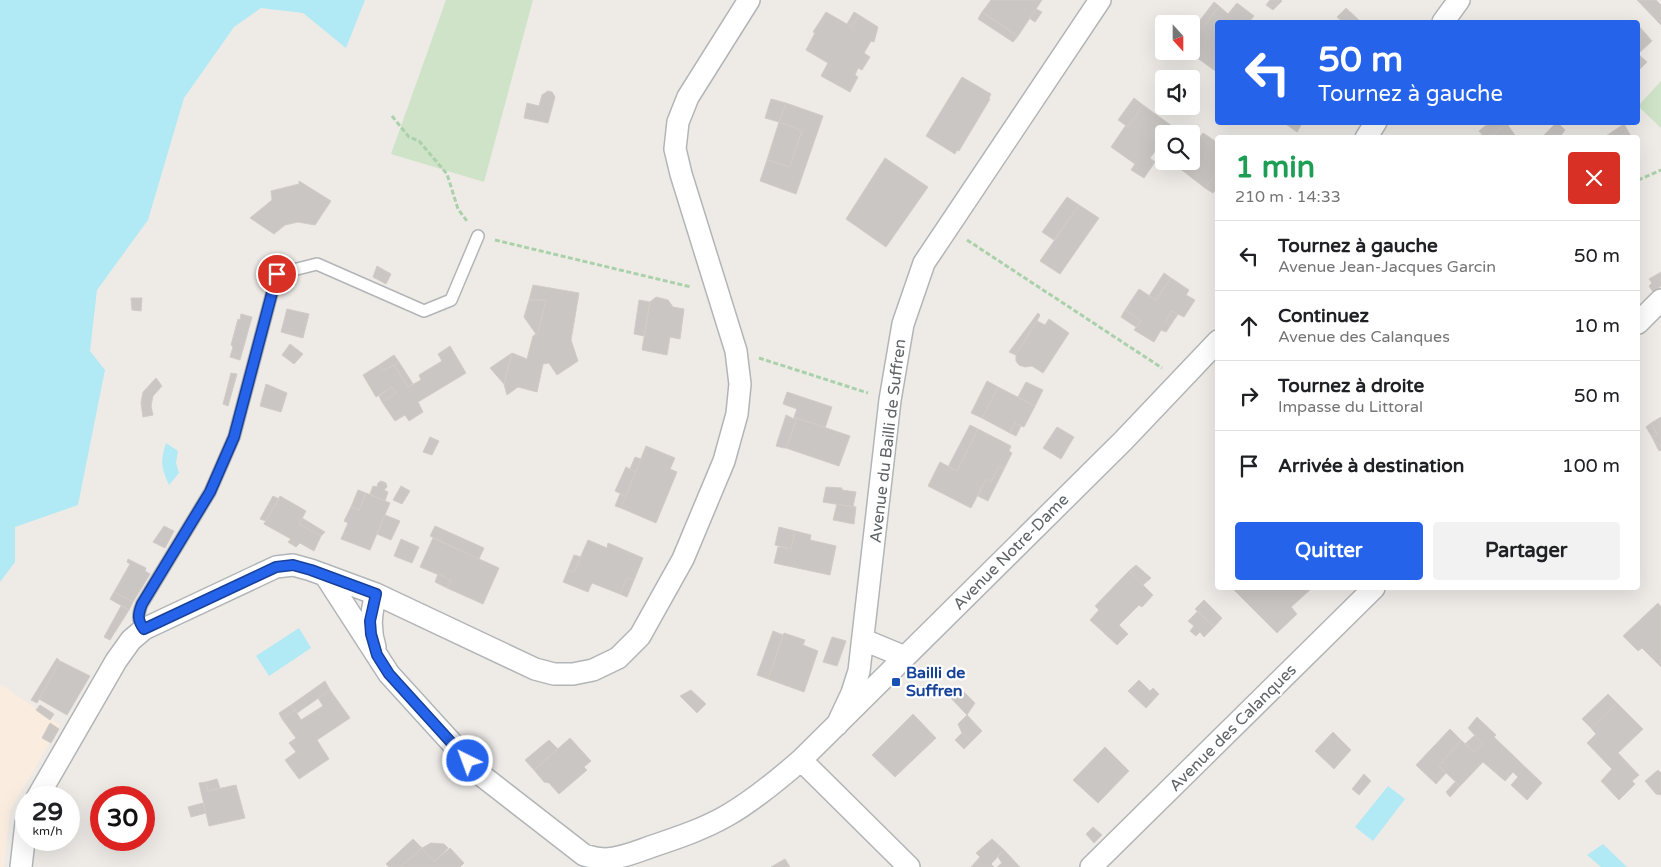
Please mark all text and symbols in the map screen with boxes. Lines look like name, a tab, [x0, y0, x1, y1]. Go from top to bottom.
north arrow	[1155, 15, 1200, 60]
map controls	[1155, 15, 1200, 170]
text: 50 m	[1318, 39, 1403, 81]
icon: left	[1235, 40, 1300, 105]
button: sound	[1155, 70, 1200, 115]
text: Tournez à gauche	[1318, 81, 1503, 107]
button: search	[1155, 125, 1200, 170]
text: 1 min	[1235, 149, 1315, 186]
button: close	[1568, 152, 1620, 204]
text: 210 m · 14:33	[1235, 187, 1341, 207]
text: Tournez à gauche	[1278, 235, 1438, 257]
icon: left	[1235, 242, 1263, 270]
text: 50 m	[1574, 245, 1620, 267]
pin	[256, 253, 298, 295]
text: Avenue Jean-Jacques Garcin	[1278, 257, 1496, 277]
icon: arrive	[263, 260, 291, 288]
text: Continuez	[1278, 305, 1369, 327]
icon: ahead	[1235, 312, 1263, 340]
text: 10 m	[1574, 315, 1620, 337]
text: Avenue des Calanques	[1278, 327, 1450, 347]
street label: Avenue du Bailli de Suffren	[866, 338, 910, 544]
text: Tournez à droite	[1278, 375, 1424, 397]
icon: right	[1235, 382, 1263, 410]
text: 50 m	[1574, 385, 1620, 407]
text: Impasse du Littoral	[1278, 397, 1423, 417]
icon: arrive	[1235, 452, 1263, 480]
text: Arrivée à destination	[1278, 455, 1464, 477]
text: 100 m	[1562, 455, 1620, 477]
street label: Avenue Notre-Dame	[949, 490, 1073, 614]
button: Quitter	[1235, 522, 1423, 580]
button: Partager	[1433, 522, 1620, 580]
street label: Avenue des Calanques	[1165, 660, 1301, 796]
place label: Bailli de Suffren	[906, 663, 965, 701]
marker: Bailli de Suffren	[890, 676, 902, 688]
position arrow	[441, 734, 493, 786]
speed limit sign: 30	[90, 786, 155, 851]
text: 29	[32, 797, 63, 827]
text: km/h	[32, 824, 63, 838]

